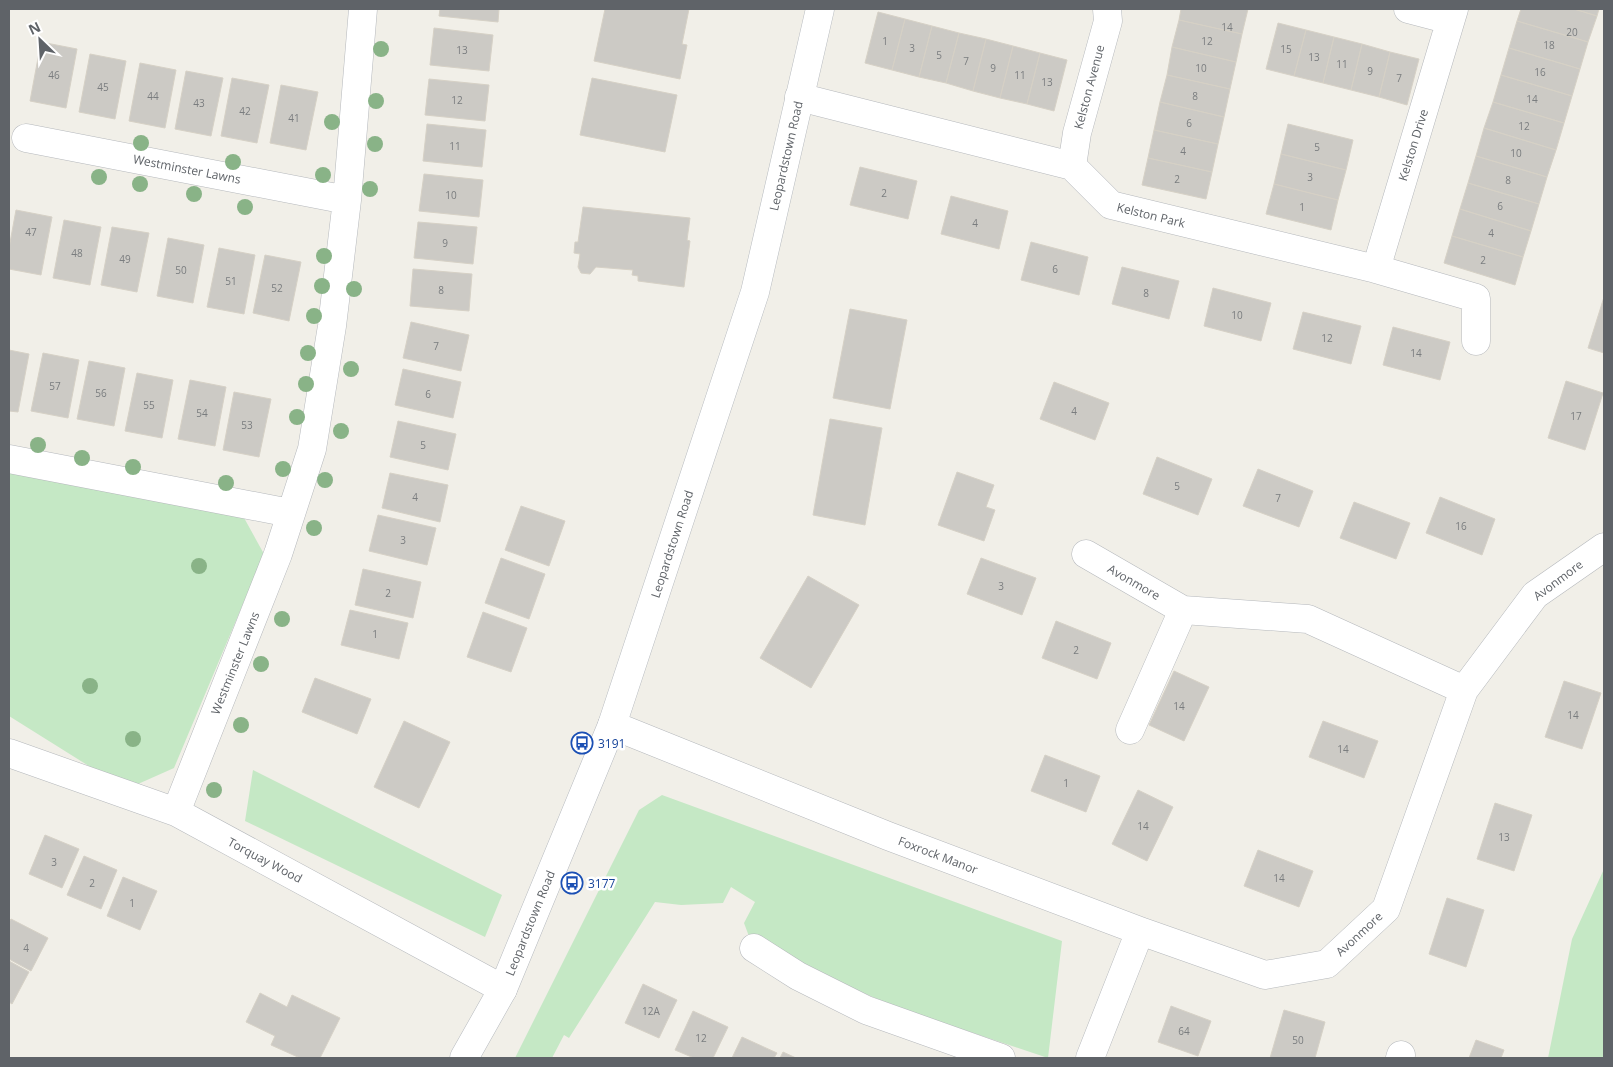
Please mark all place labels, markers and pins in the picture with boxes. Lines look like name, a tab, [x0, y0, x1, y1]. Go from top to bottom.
bus stop icon: 3191	[570, 731, 594, 755]
place label: 3191	[598, 735, 625, 752]
bus stop icon: 3177	[560, 871, 584, 895]
place label: 3177	[588, 875, 616, 892]

